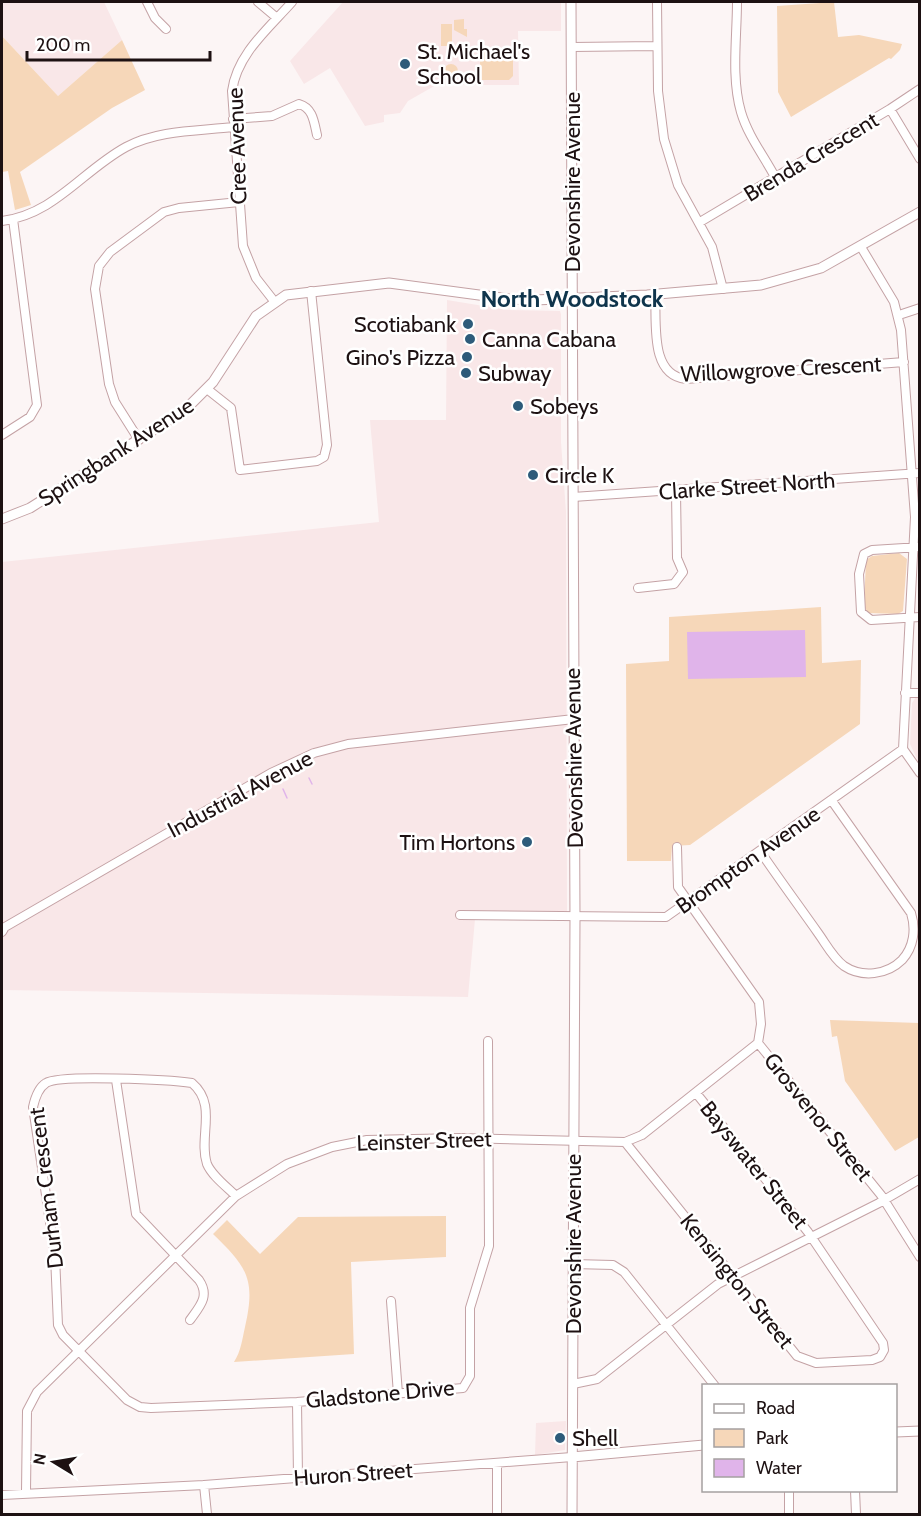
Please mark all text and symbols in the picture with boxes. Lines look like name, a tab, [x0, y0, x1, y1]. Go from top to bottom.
scale bar	[27, 24, 210, 62]
text: 200 m	[36, 34, 90, 56]
place label: St. Michael's School	[417, 38, 530, 90]
marker: St. Michael's School	[398, 57, 412, 71]
street label: Cree Avenue	[221, 87, 253, 205]
street label: Devonshire Avenue	[559, 92, 586, 272]
street label: Brenda Crescent	[739, 106, 884, 208]
district label: North Woodstock	[480, 284, 664, 313]
place label: Scotiabank	[354, 311, 456, 338]
marker: Scotiabank	[461, 317, 475, 331]
place label: Canna Cabana	[482, 326, 616, 353]
marker: Canna Cabana	[463, 332, 477, 346]
place label: Gino's Pizza	[346, 344, 455, 371]
marker: Gino's Pizza	[460, 350, 474, 364]
street label: Willowgrove Crescent	[680, 350, 883, 388]
place label: Subway	[478, 360, 551, 387]
marker: Subway	[459, 366, 473, 380]
street label: Springbank Avenue	[33, 392, 199, 512]
place label: Sobeys	[530, 393, 598, 420]
marker: Sobeys	[511, 399, 525, 413]
place label: Circle K	[545, 462, 615, 489]
street label: Clarke Street North	[658, 466, 836, 506]
marker: Circle K	[526, 468, 540, 482]
street label: Devonshire Avenue	[559, 668, 589, 848]
street label: Industrial Avenue	[163, 745, 317, 843]
street label: Brompton Avenue	[671, 800, 825, 920]
place label: Tim Hortons	[399, 829, 515, 856]
marker: Tim Hortons	[520, 835, 534, 849]
street label: Grosvenor Street	[758, 1047, 878, 1187]
street label: Bayswater Street	[694, 1096, 814, 1235]
street label: Durham Crescent	[23, 1105, 69, 1270]
street label: Leinster Street	[356, 1125, 493, 1157]
street label: Devonshire Avenue	[560, 1154, 587, 1334]
street label: Kensington Street	[674, 1208, 800, 1354]
street label: Gladstone Drive	[305, 1374, 455, 1414]
legend	[702, 1384, 897, 1492]
text: Road	[756, 1397, 795, 1419]
place label: Shell	[572, 1425, 619, 1452]
text: Park	[756, 1427, 789, 1449]
marker: Shell	[553, 1431, 567, 1445]
north arrow	[24, 1432, 84, 1492]
text: N	[29, 1452, 50, 1467]
street label: Huron Street	[293, 1456, 414, 1492]
text: Water	[756, 1457, 802, 1479]

